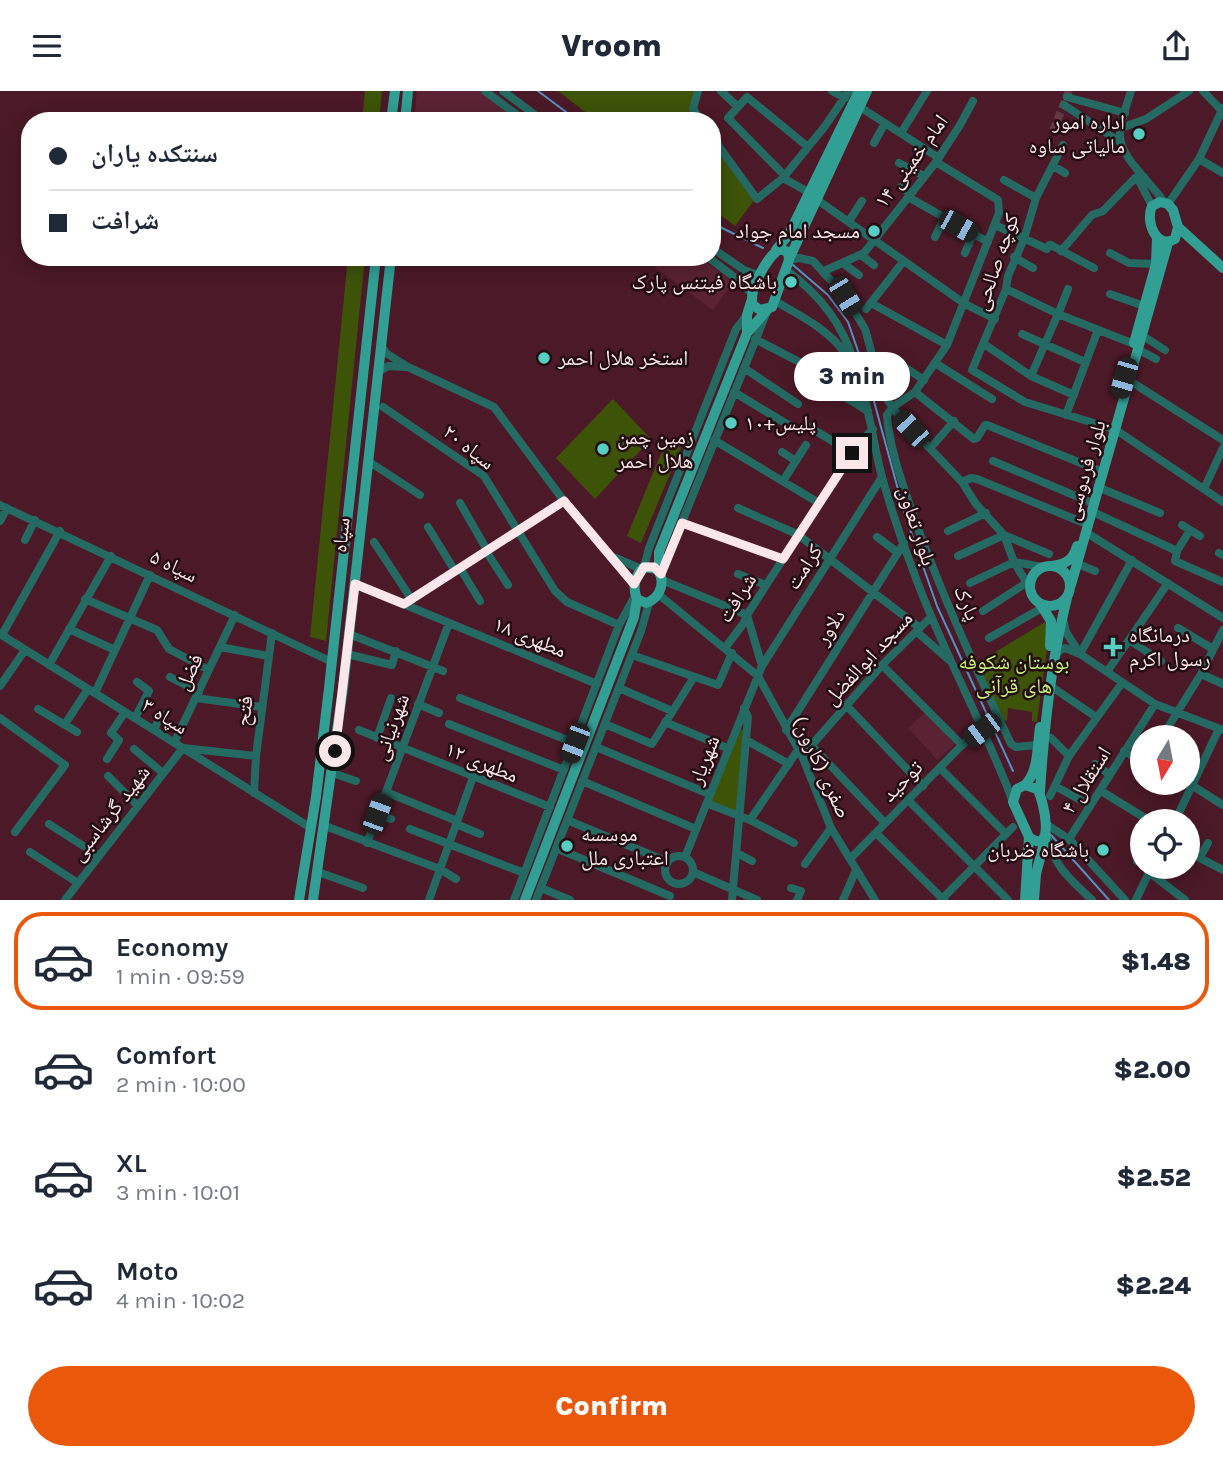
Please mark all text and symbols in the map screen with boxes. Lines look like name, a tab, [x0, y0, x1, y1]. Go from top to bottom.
icon: menu	[28, 27, 66, 65]
text: Vroom	[561, 27, 662, 64]
icon: share	[1157, 27, 1195, 65]
street label: امام خمینی ۱۴	[869, 110, 954, 213]
place label: اداره امور مالیاتی ساوه	[1029, 110, 1125, 159]
marker: اداره امور مالیاتی ساوه	[1131, 126, 1147, 142]
text: سنتکده یاران	[91, 138, 218, 169]
text: شرافت	[91, 205, 159, 236]
car	[935, 207, 982, 245]
street label: کوچه صالحی	[968, 210, 1025, 314]
place label: مسجد امام جواد	[736, 219, 860, 245]
marker: مسجد امام جواد	[866, 223, 882, 239]
place label: باشگاه فیتنس پارک	[631, 270, 777, 295]
car	[826, 273, 865, 319]
marker: باشگاه فیتنس پارک	[783, 274, 799, 290]
place label: استخر هلال احمر	[557, 346, 688, 370]
marker: استخر هلال احمر	[536, 350, 552, 366]
callout: 3 min	[794, 351, 910, 401]
car	[1109, 355, 1140, 401]
text: 3 min	[819, 363, 885, 390]
car	[889, 406, 934, 452]
place label: پلیس+۱۰	[745, 411, 816, 436]
marker: پلیس+۱۰	[723, 415, 739, 431]
street label: بلوار فردوسی	[1059, 417, 1112, 523]
street label: سپاه ۲۰	[438, 419, 500, 475]
place label: زمین چمن هلال احمر	[616, 425, 694, 473]
route end	[836, 437, 868, 469]
marker: زمین چمن هلال احمر	[595, 441, 611, 457]
street label: بلوار تعاون	[893, 483, 941, 569]
street label: سپاه	[327, 516, 355, 554]
street label: کرامت	[781, 540, 828, 594]
street label: سپاه ۵	[146, 544, 202, 588]
street label: شرافت	[713, 569, 761, 627]
street label: پارک	[949, 582, 985, 624]
street label: دلاور	[809, 605, 850, 650]
street label: مسجد ابوالفضل	[819, 606, 918, 711]
street label: مطهری ۱۸	[490, 612, 570, 662]
place label: درمانگاه رسول اکرم	[1129, 623, 1211, 673]
marker: درمانگاه رسول اکرم	[1103, 637, 1123, 657]
street label: فضل	[170, 650, 209, 695]
park label: بوستان شکوفه های قرآنی	[958, 650, 1070, 699]
street label: شهرنیانی	[368, 690, 415, 764]
street label: سپاه ۳	[137, 693, 192, 739]
street label: فتح	[230, 694, 259, 728]
car	[959, 709, 1006, 751]
street label: صفری (کارون)	[788, 712, 856, 822]
car	[558, 720, 593, 766]
north arrow	[1130, 725, 1200, 795]
map controls	[1130, 725, 1200, 879]
street label: شهریار	[683, 732, 725, 789]
route start	[319, 735, 351, 767]
street label: مطهری ۱۲	[442, 737, 522, 787]
street label: استقلال ۴	[1056, 742, 1116, 818]
street label: توحید	[877, 756, 927, 806]
street label: شهید گرشاسبی	[65, 760, 156, 866]
car	[360, 791, 395, 837]
button: locate	[1130, 809, 1200, 879]
place label: موسسه اعتباری ملل	[581, 822, 669, 871]
marker: موسسه اعتباری ملل	[559, 838, 575, 854]
place label: باشگاه ضربان	[987, 838, 1089, 862]
marker: باشگاه ضربان	[1095, 842, 1111, 858]
icon: car	[32, 930, 95, 993]
text: Economy	[116, 932, 228, 963]
text: $1.48	[1121, 946, 1191, 977]
text: 1 min · 09:59	[116, 963, 245, 990]
icon: car	[32, 1038, 95, 1101]
text: Comfort	[116, 1040, 217, 1071]
text: $2.00	[1113, 1054, 1191, 1085]
text: 2 min · 10:00	[116, 1071, 246, 1098]
icon: car	[32, 1146, 95, 1209]
text: XL	[116, 1148, 147, 1179]
text: $2.52	[1116, 1162, 1191, 1193]
text: 3 min · 10:01	[116, 1179, 240, 1206]
icon: car	[32, 1254, 95, 1317]
text: Moto	[116, 1256, 178, 1287]
text: $2.24	[1116, 1270, 1191, 1301]
text: 4 min · 10:02	[116, 1287, 245, 1314]
button: Confirm	[28, 1366, 1195, 1446]

